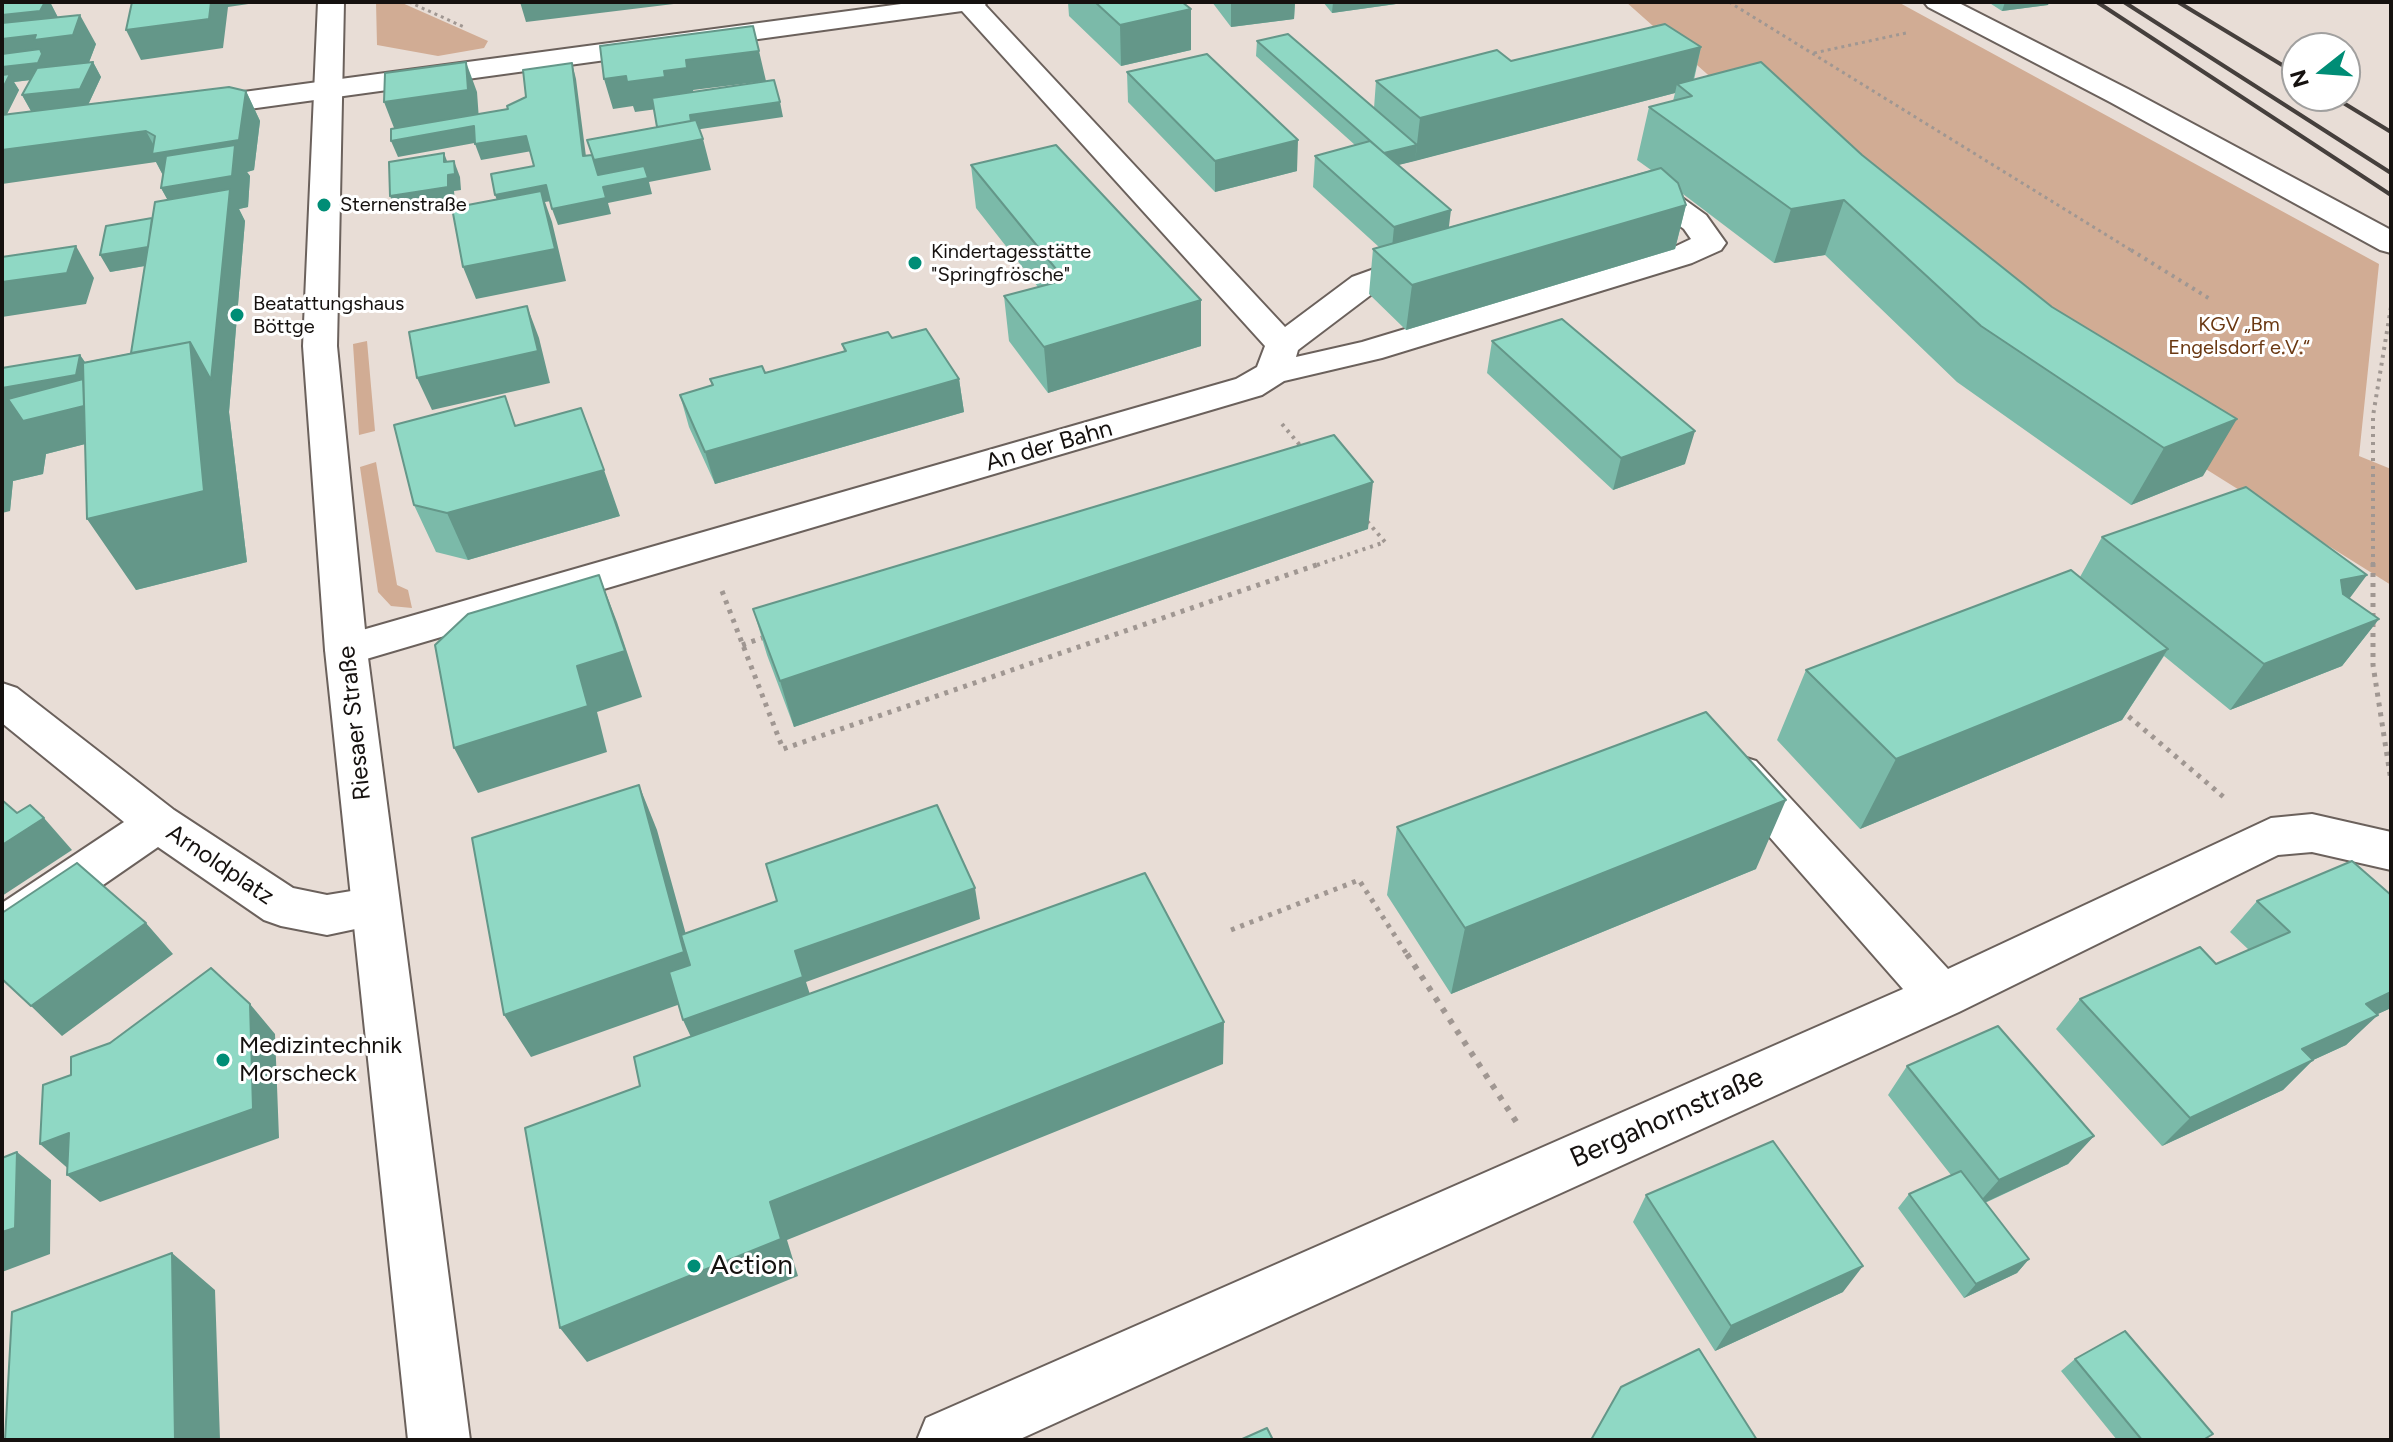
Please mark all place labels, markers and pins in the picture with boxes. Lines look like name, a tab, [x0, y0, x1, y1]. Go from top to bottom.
place label: Sternenstraße	[340, 193, 467, 217]
marker: Sternenstraße	[315, 196, 333, 214]
place label: Kindertagesstätte "Springfrösche"	[931, 240, 1091, 287]
marker: Kindertagesstätte "Springfrösche"	[906, 254, 924, 272]
place label: Beatattungshaus Böttge	[253, 292, 404, 339]
marker: Beatattungshaus Böttge	[228, 306, 246, 324]
place label: Medizintechnik Morscheck	[239, 1032, 402, 1088]
marker: Medizintechnik Morscheck	[214, 1051, 232, 1069]
place label: Action	[710, 1249, 793, 1283]
marker: Action	[685, 1257, 703, 1275]

